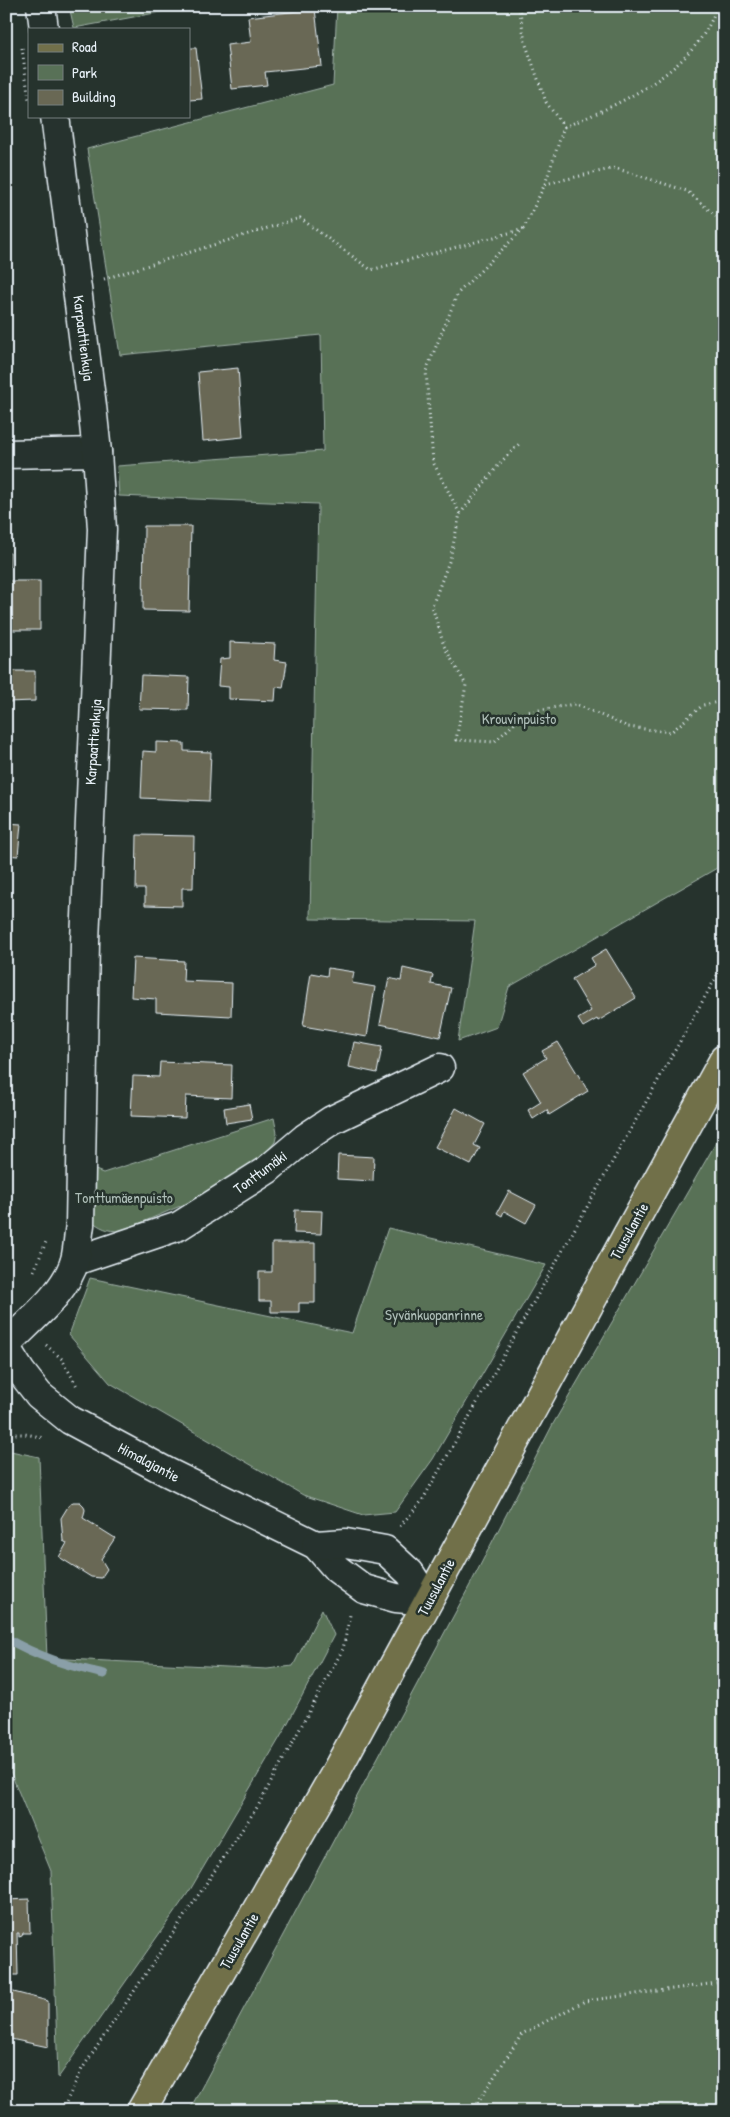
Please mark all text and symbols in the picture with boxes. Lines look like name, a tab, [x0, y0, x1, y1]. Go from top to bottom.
legend	[28, 28, 190, 118]
text: Road	[72, 36, 97, 57]
text: Park	[72, 62, 97, 83]
text: Building	[72, 86, 116, 107]
street label: Karpaattienkuja	[68, 294, 100, 382]
street label: Karpaattienkuja	[80, 698, 106, 786]
park label: Krouvinpuisto	[482, 708, 556, 729]
street label: Tonttumäki	[229, 1145, 291, 1199]
park label: Tonttumäenpuisto	[75, 1187, 173, 1208]
street label: Tuusulantie	[605, 1199, 653, 1263]
park label: Syvänkuopanrinne	[385, 1304, 483, 1325]
street label: Himalajantie	[114, 1437, 184, 1487]
street label: Tuusulantie	[412, 1555, 460, 1619]
street label: Tuusulantie	[214, 1909, 264, 1973]

